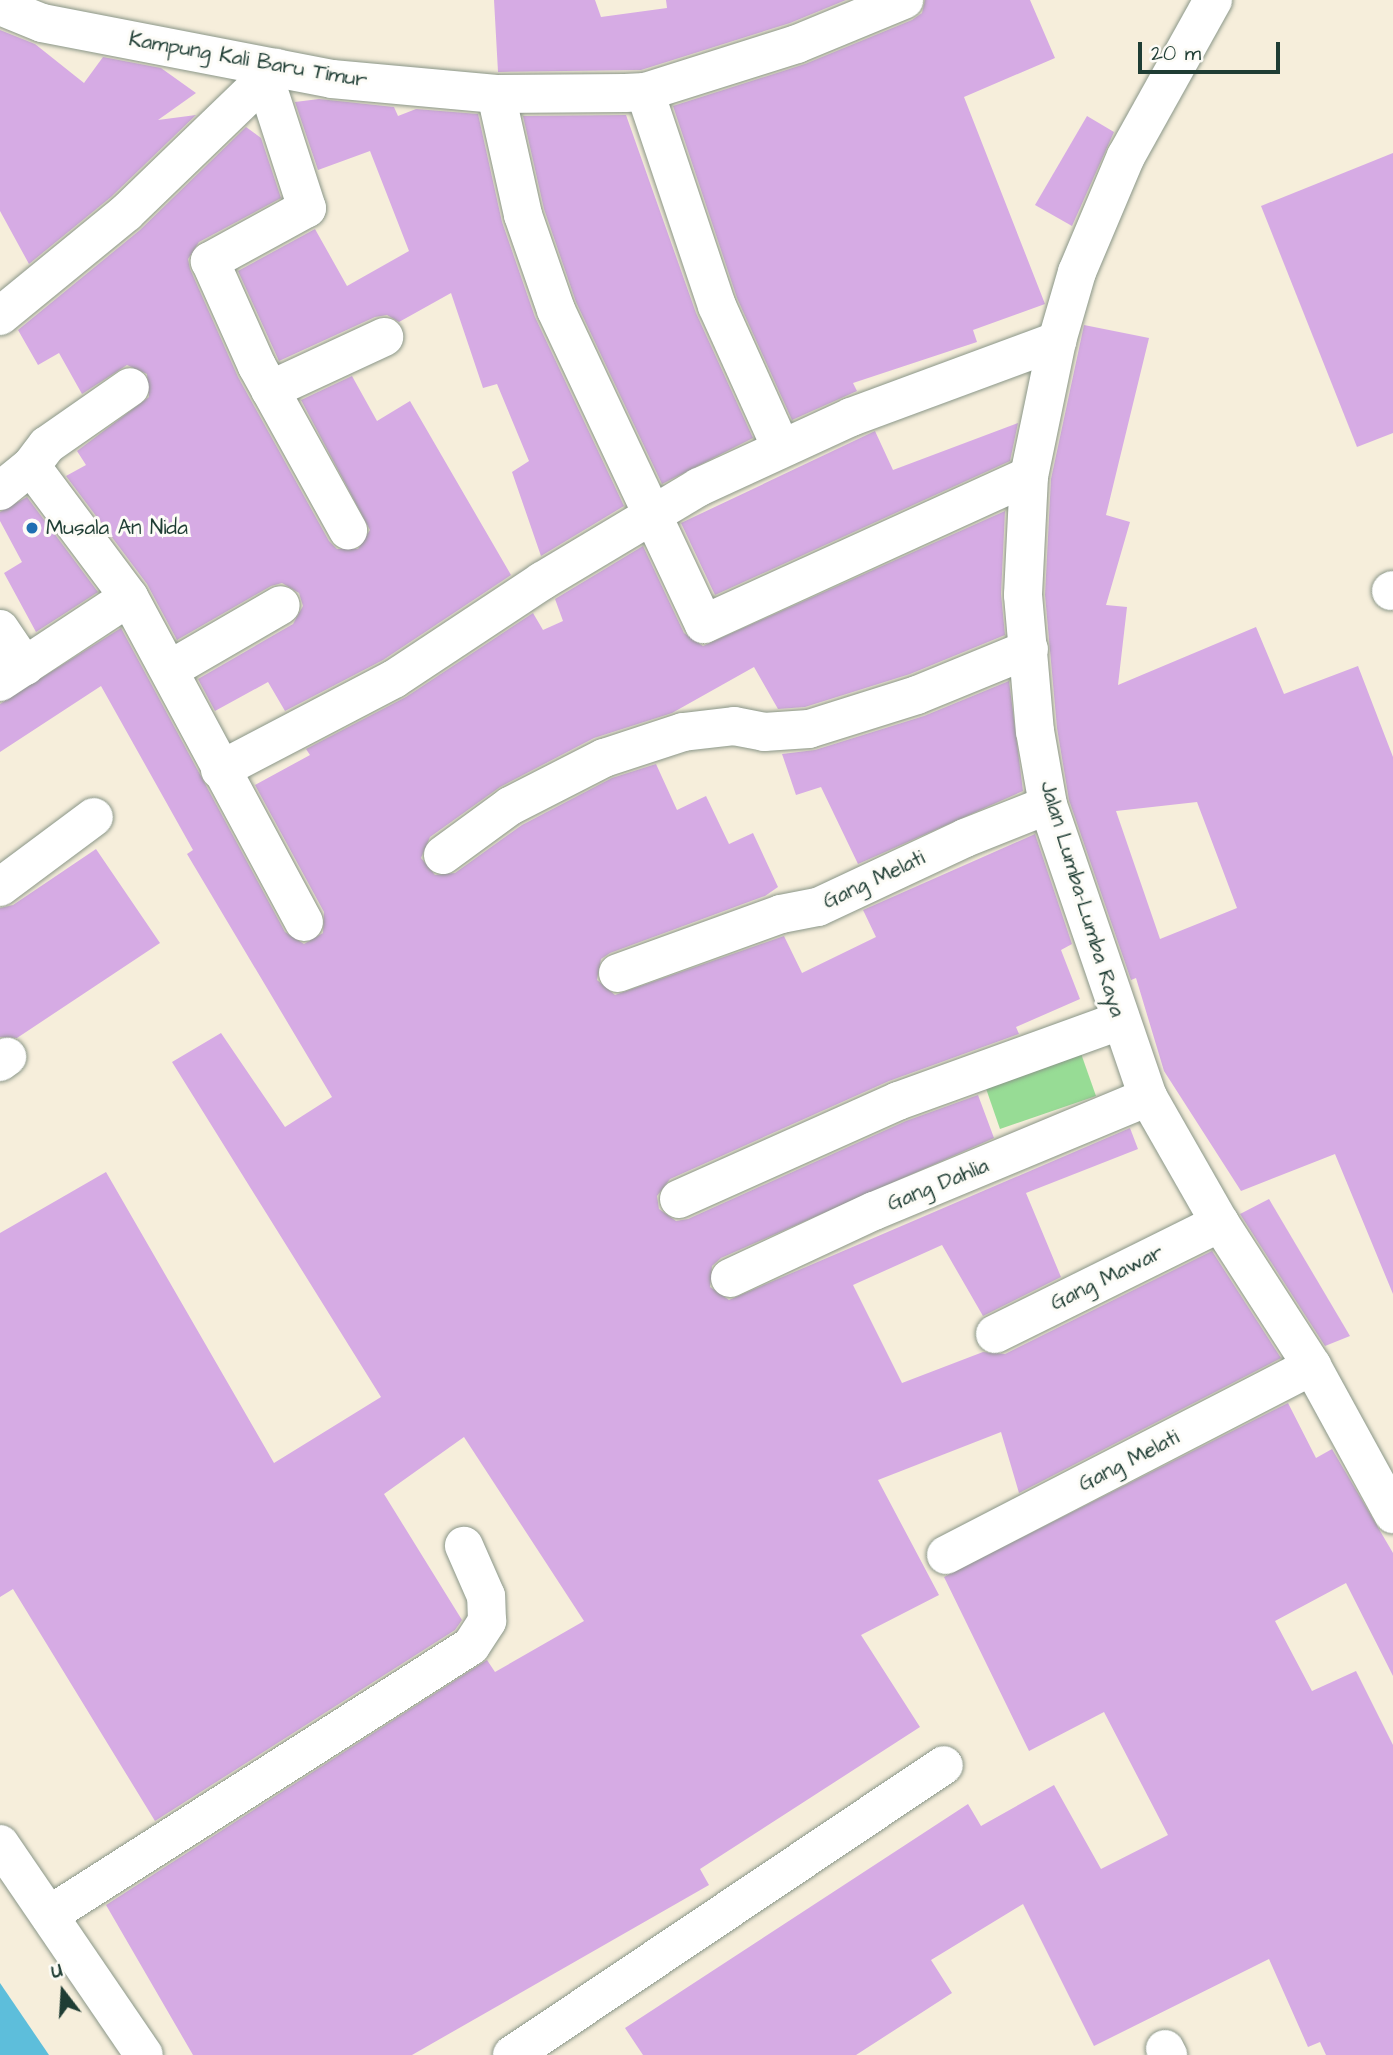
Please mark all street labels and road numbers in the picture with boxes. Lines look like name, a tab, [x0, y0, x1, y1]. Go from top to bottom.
street label: Kampung Kali Baru Timur	[127, 27, 369, 93]
street label: Jalan Lumba-Lumba Raya	[1034, 778, 1130, 1020]
street label: Gang Melati	[819, 845, 929, 915]
street label: Gang Dahlia	[884, 1153, 992, 1217]
street label: Gang Mawar	[1047, 1240, 1167, 1316]
street label: Gang Melati	[1075, 1425, 1183, 1497]

